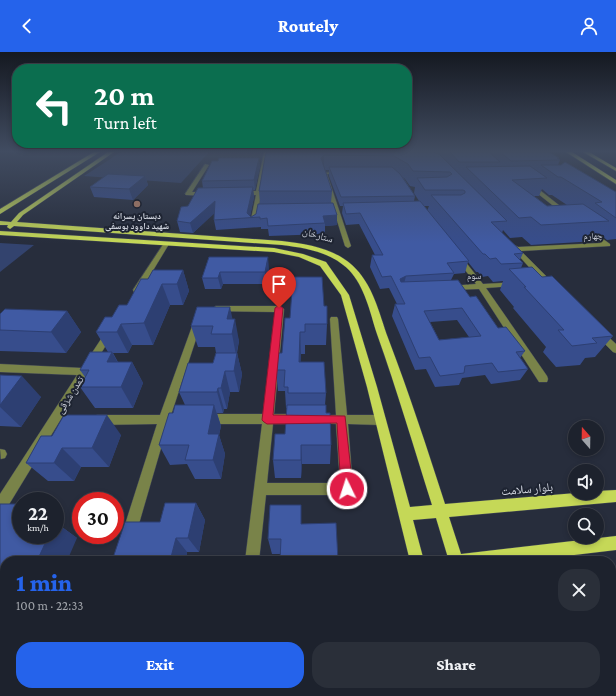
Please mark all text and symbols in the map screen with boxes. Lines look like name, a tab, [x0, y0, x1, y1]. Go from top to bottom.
icon: back	[16, 15, 38, 37]
icon: person	[578, 15, 600, 37]
text: Routely	[278, 16, 338, 36]
icon: left	[28, 80, 80, 132]
text: 20 m	[94, 80, 154, 111]
text: Turn left	[94, 113, 157, 133]
marker: دبستان پسرانه شهید داوود یوسفی	[132, 199, 142, 209]
place label: دبستان پسرانه شهید داوود یوسفی	[105, 211, 169, 232]
street label: ستارخان	[301, 225, 335, 246]
street label: چهارم	[583, 230, 603, 243]
pin	[262, 267, 296, 308]
street label: سوم	[466, 271, 482, 283]
icon: arrive	[268, 273, 290, 295]
street label: تمدن شزقی	[54, 374, 87, 416]
north arrow	[568, 420, 604, 456]
map controls	[568, 420, 604, 544]
button: sound	[568, 464, 604, 500]
position arrow	[326, 468, 368, 510]
street label: بلوار سلامت	[500, 480, 554, 499]
speed limit sign: 30	[72, 492, 124, 544]
text: 22	[28, 502, 48, 524]
button: search	[568, 508, 604, 544]
text: km/h	[27, 522, 49, 533]
text: 1 min	[16, 569, 72, 596]
button: close	[558, 569, 600, 611]
text: 100 m · 22:33	[16, 598, 83, 613]
button: Exit	[16, 642, 304, 688]
button: Share	[312, 642, 600, 688]

